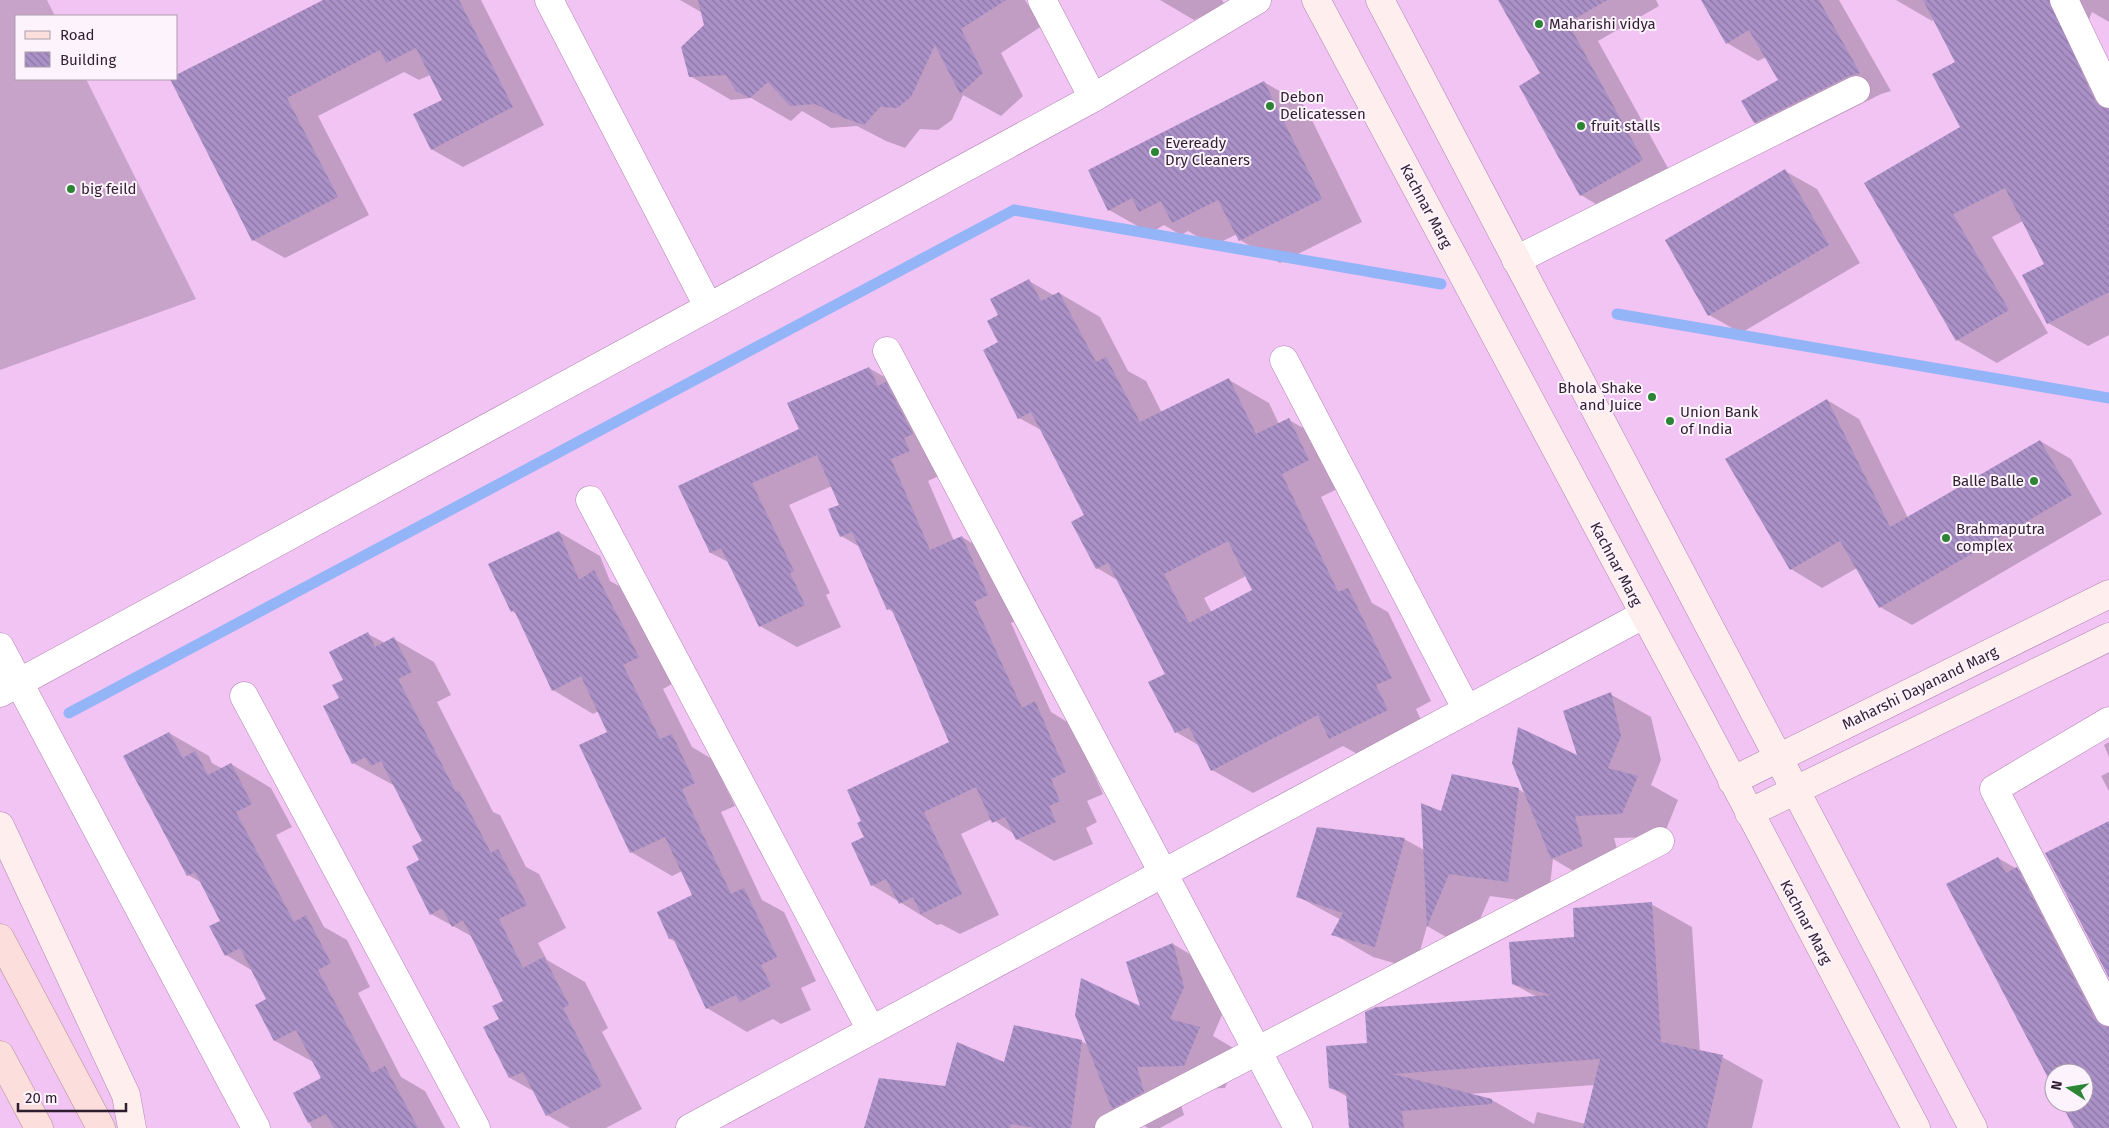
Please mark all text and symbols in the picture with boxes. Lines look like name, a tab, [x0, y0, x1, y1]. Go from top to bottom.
legend	[15, 15, 178, 80]
place label: Maharishi vidya	[1549, 15, 1656, 33]
marker: Maharishi vidya	[1533, 18, 1545, 30]
text: Road	[60, 26, 95, 44]
text: Building	[60, 51, 116, 69]
place label: Debon Delicatessen	[1280, 88, 1366, 123]
marker: Debon Delicatessen	[1264, 100, 1276, 112]
place label: fruit stalls	[1591, 117, 1660, 135]
marker: fruit stalls	[1575, 120, 1587, 132]
place label: Eveready Dry Cleaners	[1165, 134, 1250, 169]
marker: Eveready Dry Cleaners	[1149, 146, 1161, 158]
street label: Kachnar Marg	[1396, 161, 1456, 251]
place label: big feild	[81, 180, 137, 198]
marker: big feild	[65, 183, 77, 195]
place label: Bhola Shake and Juice	[1558, 379, 1642, 414]
marker: Bhola Shake and Juice	[1646, 391, 1658, 403]
place label: Union Bank of India	[1680, 403, 1759, 438]
marker: Union Bank of India	[1664, 415, 1676, 427]
place label: Balle Balle	[1952, 472, 2024, 490]
marker: Balle Balle	[2028, 475, 2040, 487]
street label: Kachnar Marg	[1586, 519, 1646, 609]
place label: Brahmaputra complex	[1956, 520, 2045, 555]
marker: Brahmaputra complex	[1940, 532, 1952, 544]
street label: Maharshi Dayanand Marg	[1839, 642, 2001, 734]
street label: Kachnar Marg	[1776, 877, 1836, 967]
north arrow	[2044, 1063, 2094, 1113]
text: N	[2047, 1079, 2066, 1092]
scale bar	[18, 1080, 125, 1112]
text: 20 m	[25, 1089, 58, 1107]

